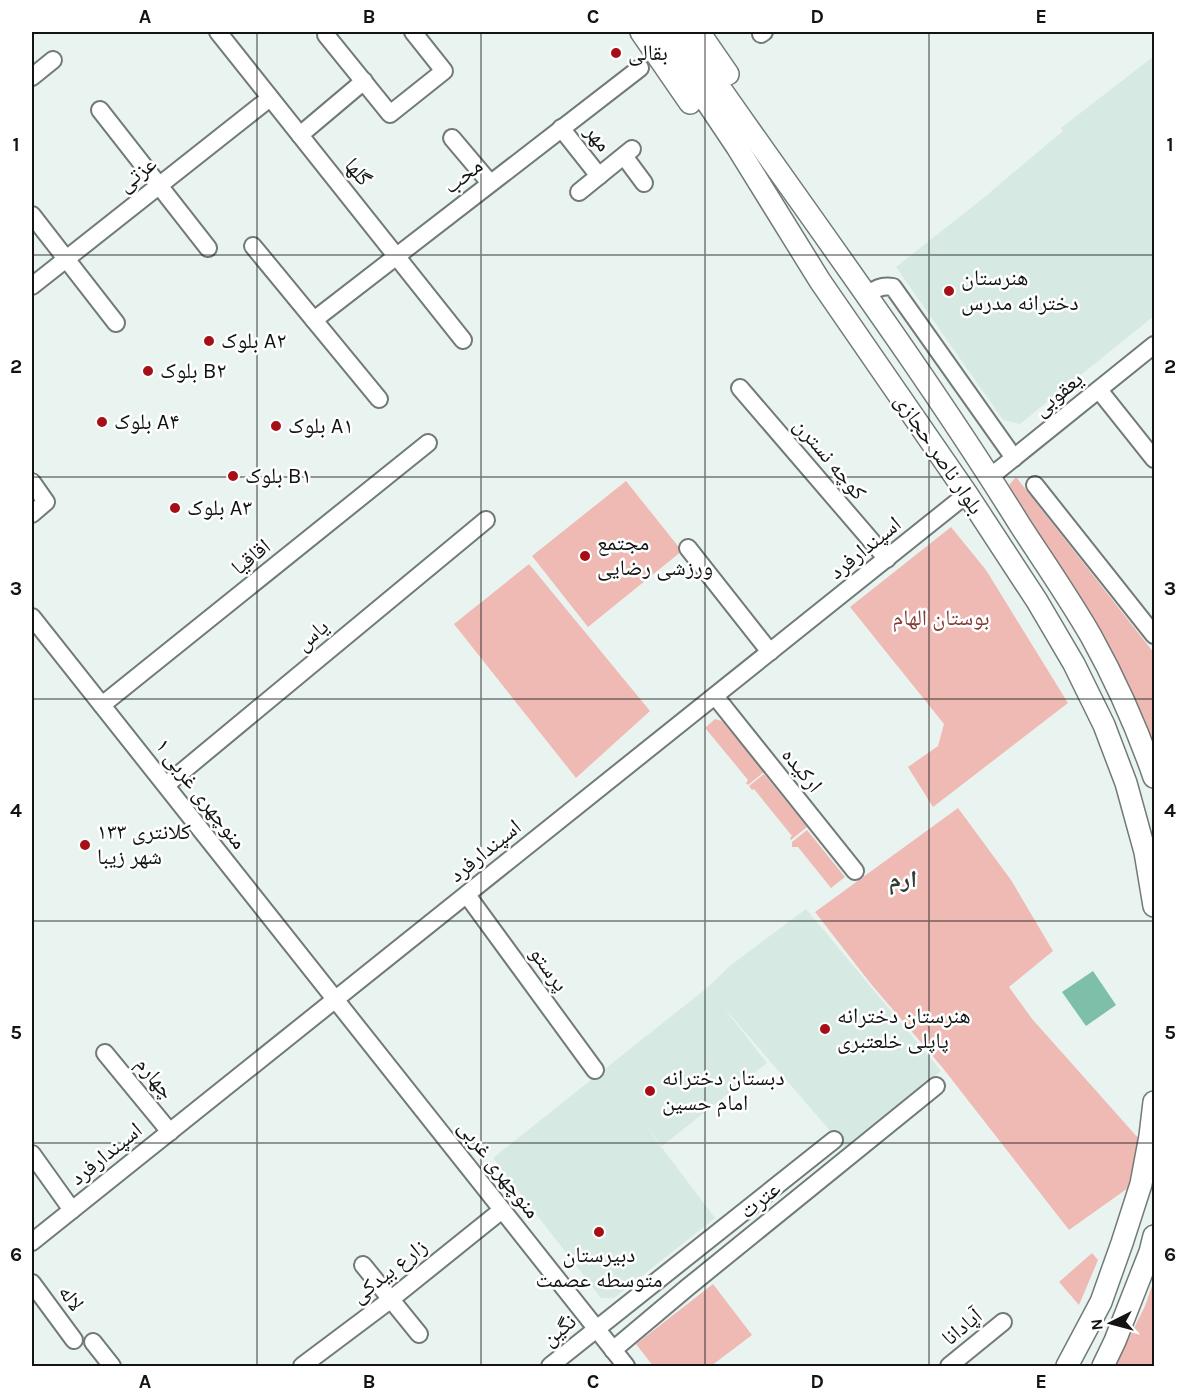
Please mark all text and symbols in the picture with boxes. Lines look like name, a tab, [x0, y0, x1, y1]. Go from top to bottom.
text: A	[139, 5, 152, 28]
text: B	[363, 5, 375, 28]
text: C	[587, 5, 599, 28]
text: D	[810, 5, 824, 28]
text: E	[1035, 5, 1047, 28]
place label: بقالی	[628, 40, 668, 66]
marker: بقالی	[609, 46, 623, 60]
street label: مهر	[579, 118, 617, 157]
text: 1	[12, 133, 20, 156]
text: 1	[1166, 133, 1174, 156]
street label: عزتی	[112, 151, 162, 197]
street label: گلها	[339, 153, 377, 191]
street label: محب	[438, 153, 488, 199]
place label: هنرستان دخترانه مدرس	[961, 265, 1079, 316]
marker: هنرستان دخترانه مدرس	[942, 284, 956, 298]
place label: بلوک A۲	[221, 328, 286, 354]
marker: بلوک A۲	[202, 334, 216, 348]
text: 2	[10, 355, 22, 378]
text: 2	[1164, 355, 1176, 378]
place label: بلوک B۲	[160, 358, 226, 384]
marker: بلوک B۲	[141, 364, 155, 378]
street label: یعقوبی	[1028, 366, 1088, 422]
street label: بلوار ناصر حجازی	[889, 389, 989, 519]
place label: بلوک A۴	[114, 409, 179, 435]
place label: بلوک A۱	[288, 413, 353, 439]
street label: کوچه نسترن	[788, 413, 872, 505]
marker: بلوک A۴	[95, 415, 109, 429]
marker: بلوک A۱	[269, 419, 283, 433]
place label: بلوک B۱	[245, 463, 311, 489]
marker: بلوک B۱	[226, 469, 240, 483]
place label: بلوک A۳	[187, 495, 252, 521]
marker: بلوک A۳	[168, 501, 182, 515]
street label: اسپندارفرد	[824, 511, 906, 585]
place label: مجتمع ورزشی رضایی	[597, 530, 713, 581]
street label: اقاقیا	[226, 533, 276, 581]
marker: مجتمع ورزشی رضایی	[578, 549, 592, 563]
text: 3	[10, 577, 22, 600]
text: 3	[1164, 577, 1176, 600]
park label: بوستان الهام	[892, 605, 990, 632]
street label: یاس	[290, 614, 334, 656]
street label: منوچهری غربی ۱	[150, 734, 252, 854]
street label: ارکیده	[776, 742, 828, 798]
text: 4	[10, 799, 22, 822]
text: 4	[1164, 799, 1176, 822]
street label: اسپندارفرد	[444, 814, 526, 888]
place label: کلانتری ۱۳۳ شهر زیبا	[97, 819, 191, 870]
marker: کلانتری ۱۳۳ شهر زیبا	[78, 838, 92, 852]
district label: ارم	[889, 865, 917, 896]
street label: پرستو	[524, 941, 574, 997]
place label: هنرستان دخترانه پاپلی خلعتبری	[837, 1003, 971, 1054]
text: 5	[10, 1021, 22, 1044]
text: 5	[1164, 1021, 1176, 1044]
marker: هنرستان دخترانه پاپلی خلعتبری	[818, 1022, 832, 1036]
street label: چهارم	[129, 1051, 180, 1105]
place label: دبستان دخترانه امام حسین	[662, 1065, 785, 1117]
marker: دبستان دخترانه امام حسین	[643, 1084, 657, 1098]
street label: منوچهری غربی	[452, 1115, 546, 1223]
street label: اسپندارفرد	[65, 1117, 147, 1191]
street label: عترت	[734, 1176, 786, 1224]
marker: دبیرستان متوسطه عصمت	[592, 1225, 606, 1239]
street label: زارع بیدکی	[346, 1233, 432, 1309]
place label: دبیرستان متوسطه عصمت	[535, 1242, 663, 1293]
text: 6	[10, 1243, 22, 1266]
text: 6	[1164, 1243, 1176, 1266]
street label: لاله	[53, 1280, 89, 1316]
north arrow	[1081, 1293, 1141, 1353]
street label: آپادانا	[937, 1303, 988, 1351]
street label: نگین	[536, 1308, 582, 1352]
text: N	[1087, 1318, 1107, 1331]
text: A	[139, 1370, 152, 1393]
text: B	[363, 1370, 375, 1393]
text: C	[587, 1370, 599, 1393]
text: D	[810, 1370, 824, 1393]
text: E	[1035, 1370, 1047, 1393]

